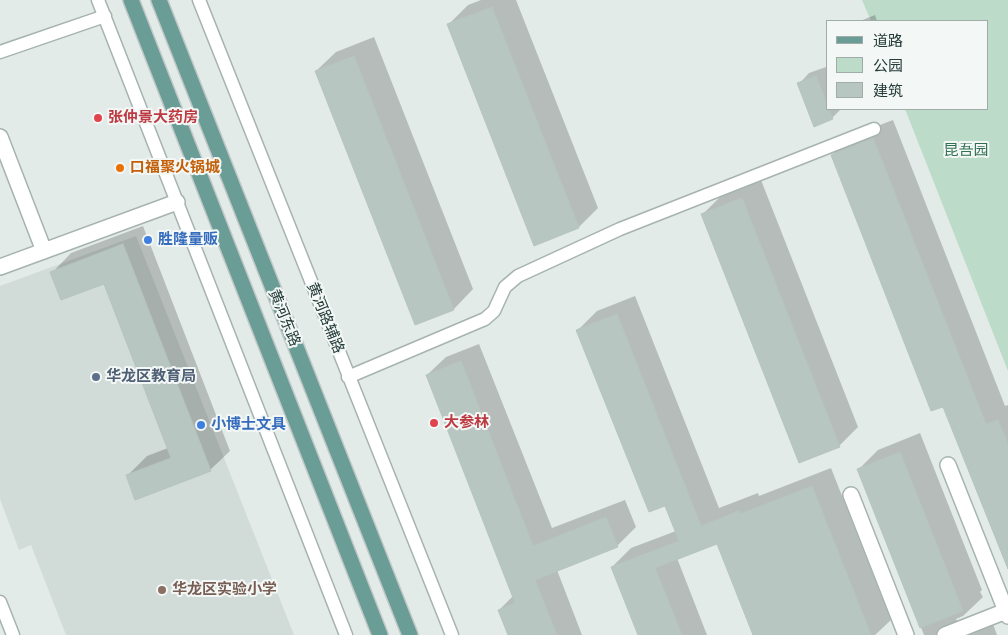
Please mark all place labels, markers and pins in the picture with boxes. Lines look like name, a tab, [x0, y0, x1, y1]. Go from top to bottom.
place label: 张仲景大药房	[108, 109, 198, 127]
marker: 张仲景大药房	[92, 112, 104, 124]
place label: 口福聚火锅城	[130, 159, 220, 177]
marker: 口福聚火锅城	[114, 162, 126, 174]
place label: 胜隆量贩	[158, 231, 218, 249]
marker: 胜隆量贩	[142, 234, 154, 246]
place label: 华龙区教育局	[106, 368, 196, 386]
marker: 华龙区教育局	[90, 371, 102, 383]
place label: 大参林	[444, 414, 489, 432]
place label: 小博士文具	[211, 416, 286, 434]
marker: 大参林	[428, 417, 440, 429]
marker: 小博士文具	[195, 419, 207, 431]
place label: 华龙区实验小学	[172, 581, 277, 599]
marker: 华龙区实验小学	[156, 584, 168, 596]

